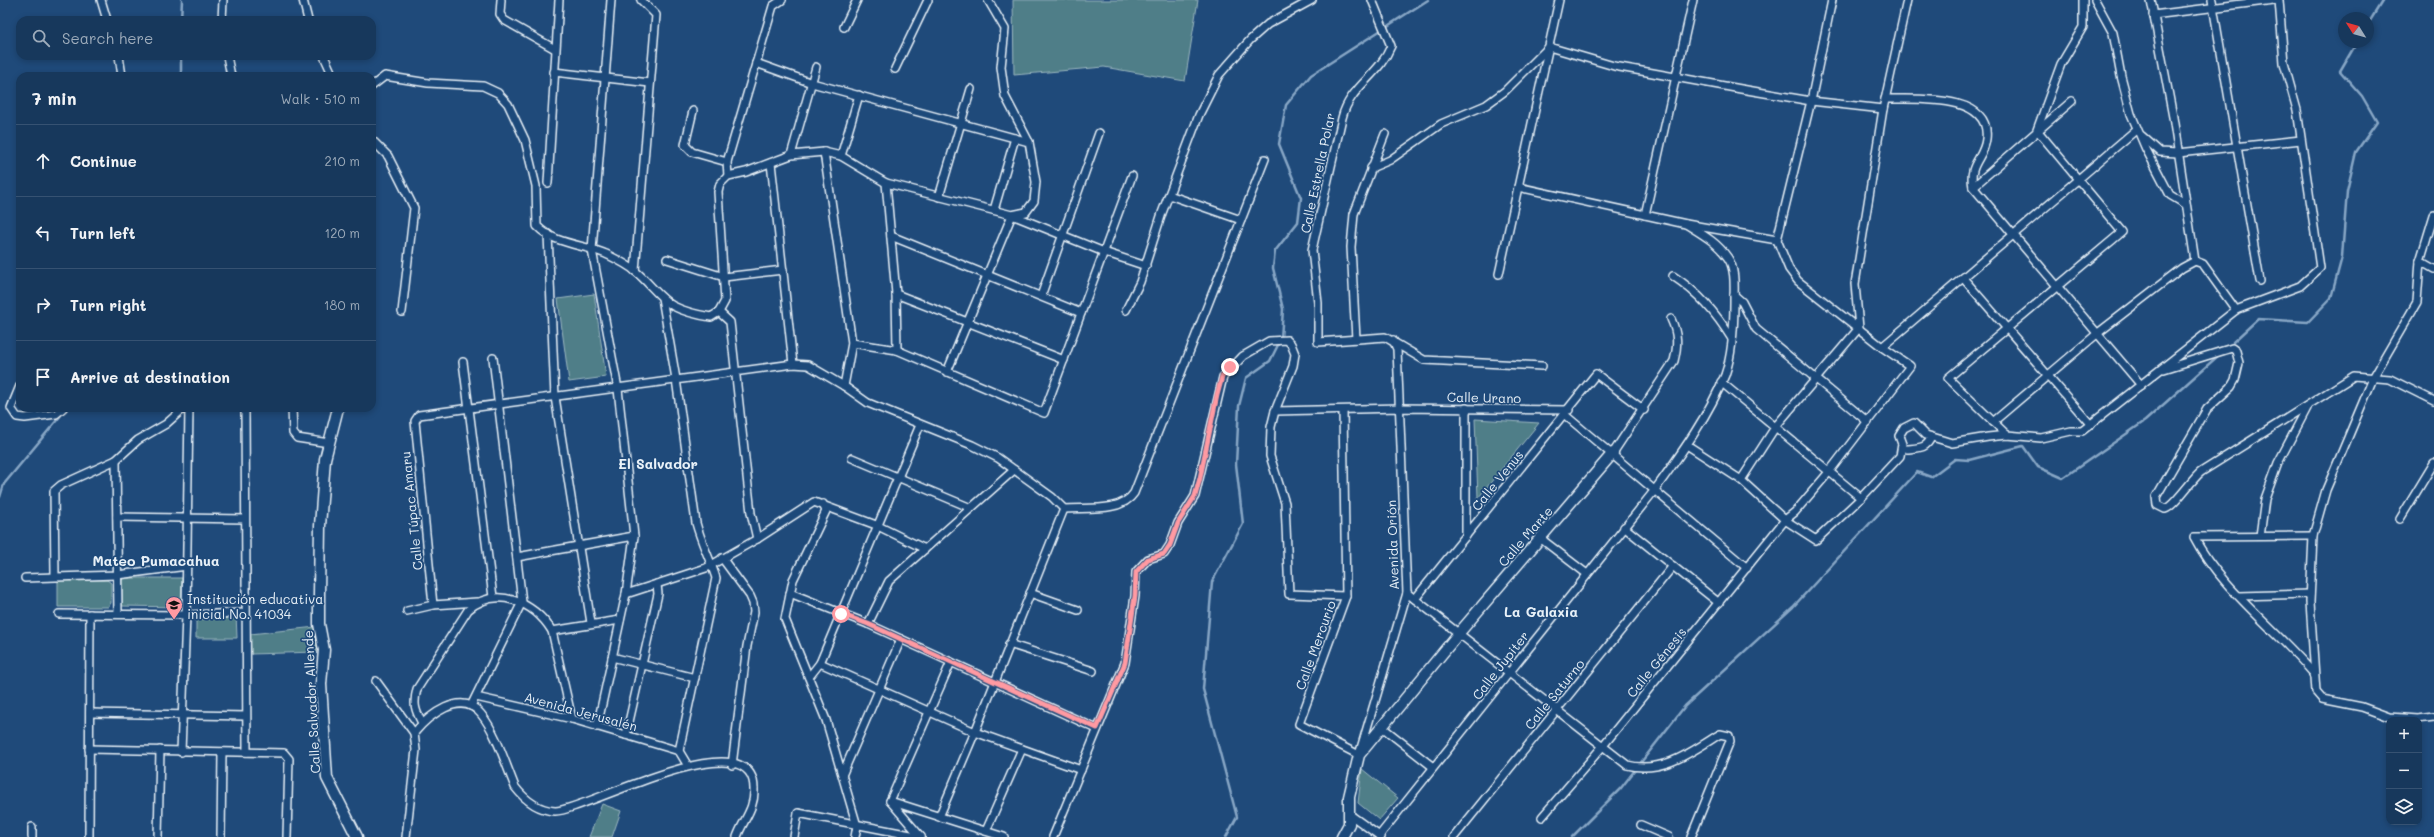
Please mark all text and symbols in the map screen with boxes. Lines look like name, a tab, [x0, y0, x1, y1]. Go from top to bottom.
north arrow	[2338, 12, 2374, 48]
search box	[16, 16, 376, 60]
icon: search	[30, 27, 52, 49]
text: Search here	[62, 28, 153, 48]
text: 7 min	[32, 87, 77, 109]
text: Walk · 510 m	[280, 90, 360, 107]
street label: Calle Estrella Polar	[1296, 111, 1338, 235]
icon: ahead	[32, 150, 54, 172]
text: Continue	[70, 151, 137, 171]
text: 210 m	[324, 152, 360, 169]
icon: left	[32, 222, 54, 244]
text: Turn left	[70, 223, 135, 243]
text: 120 m	[324, 224, 360, 241]
icon: right	[32, 294, 54, 316]
text: Turn right	[70, 295, 147, 315]
text: 180 m	[324, 296, 360, 313]
route end	[1221, 358, 1239, 376]
icon: arrive	[32, 366, 54, 388]
text: Arrive at destination	[70, 367, 230, 387]
street label: Calle Urano	[1447, 388, 1522, 406]
street label: Calle Venus	[1467, 446, 1527, 514]
street label: Calle Túpac Amaru	[396, 451, 426, 571]
district label: El Salvador	[618, 454, 698, 473]
street label: Avenida Orión	[1382, 500, 1402, 590]
street label: Calle Marte	[1494, 502, 1556, 570]
district label: Mateo Pumacahua	[92, 551, 220, 570]
place label: Institución educativa inicial No. 41034	[187, 590, 323, 622]
school or university icon: Institución educativa inicial No. 41034	[164, 595, 184, 620]
street label: Calle Mercurio	[1291, 598, 1339, 692]
district label: La Galaxia	[1504, 602, 1579, 621]
route start	[832, 605, 850, 623]
street label: Calle Génesis	[1622, 623, 1690, 701]
street label: Calle Jupiter	[1468, 627, 1532, 703]
street label: Calle Salvador Allende	[299, 630, 323, 774]
street label: Calle Saturno	[1520, 655, 1588, 733]
street label: Avenida Jerusalén	[523, 688, 639, 734]
map controls	[2386, 717, 2422, 825]
button: +	[2386, 717, 2422, 753]
button: −	[2386, 753, 2422, 789]
button: layers	[2386, 789, 2422, 825]

